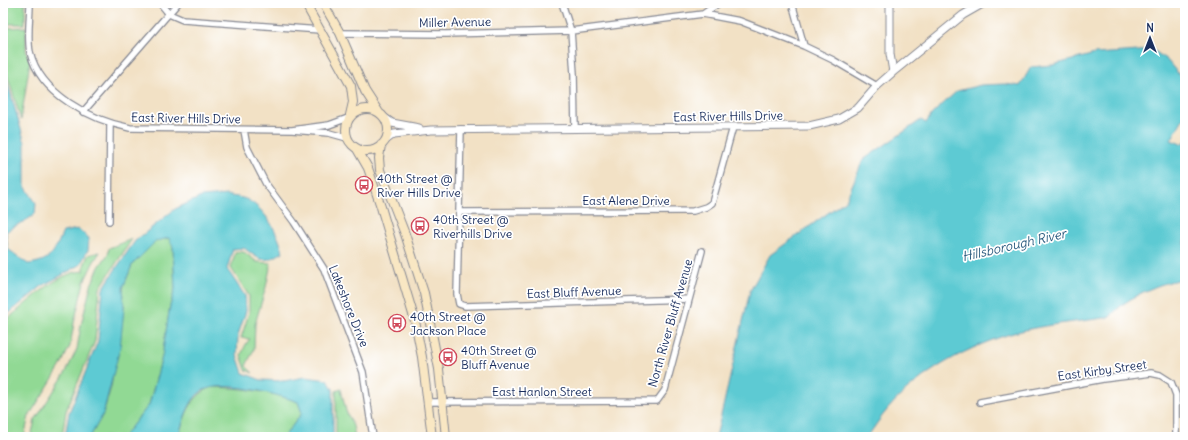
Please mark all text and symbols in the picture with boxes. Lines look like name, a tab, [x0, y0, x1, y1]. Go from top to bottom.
street label: Miller Avenue	[419, 14, 491, 30]
north arrow	[1130, 18, 1170, 58]
text: N	[1146, 21, 1154, 35]
street label: East River Hills Drive	[673, 108, 783, 124]
street label: East River Hills Drive	[131, 110, 241, 126]
place label: 40th Street @ River Hills Drive	[377, 171, 461, 200]
bus stop icon: 40th Street @ River Hills Drive	[354, 175, 374, 195]
street label: East Alene Drive	[582, 193, 670, 208]
place label: 40th Street @ Riverhills Drive	[433, 212, 512, 241]
bus stop icon: 40th Street @ Riverhills Drive	[410, 216, 430, 236]
water label: Hillsborough River	[960, 224, 1069, 265]
street label: North River Bluff Avenue	[645, 257, 695, 389]
street label: Lakeshore Drive	[326, 263, 372, 349]
street label: East Bluff Avenue	[526, 283, 622, 301]
place label: 40th Street @ Jackson Place	[410, 309, 486, 338]
bus stop icon: 40th Street @ Jackson Place	[387, 313, 407, 333]
place label: 40th Street @ Bluff Avenue	[461, 343, 537, 372]
bus stop icon: 40th Street @ Bluff Avenue	[438, 347, 458, 367]
street label: East Kirby Street	[1057, 356, 1147, 384]
street label: East Hanlon Street	[492, 384, 592, 399]

